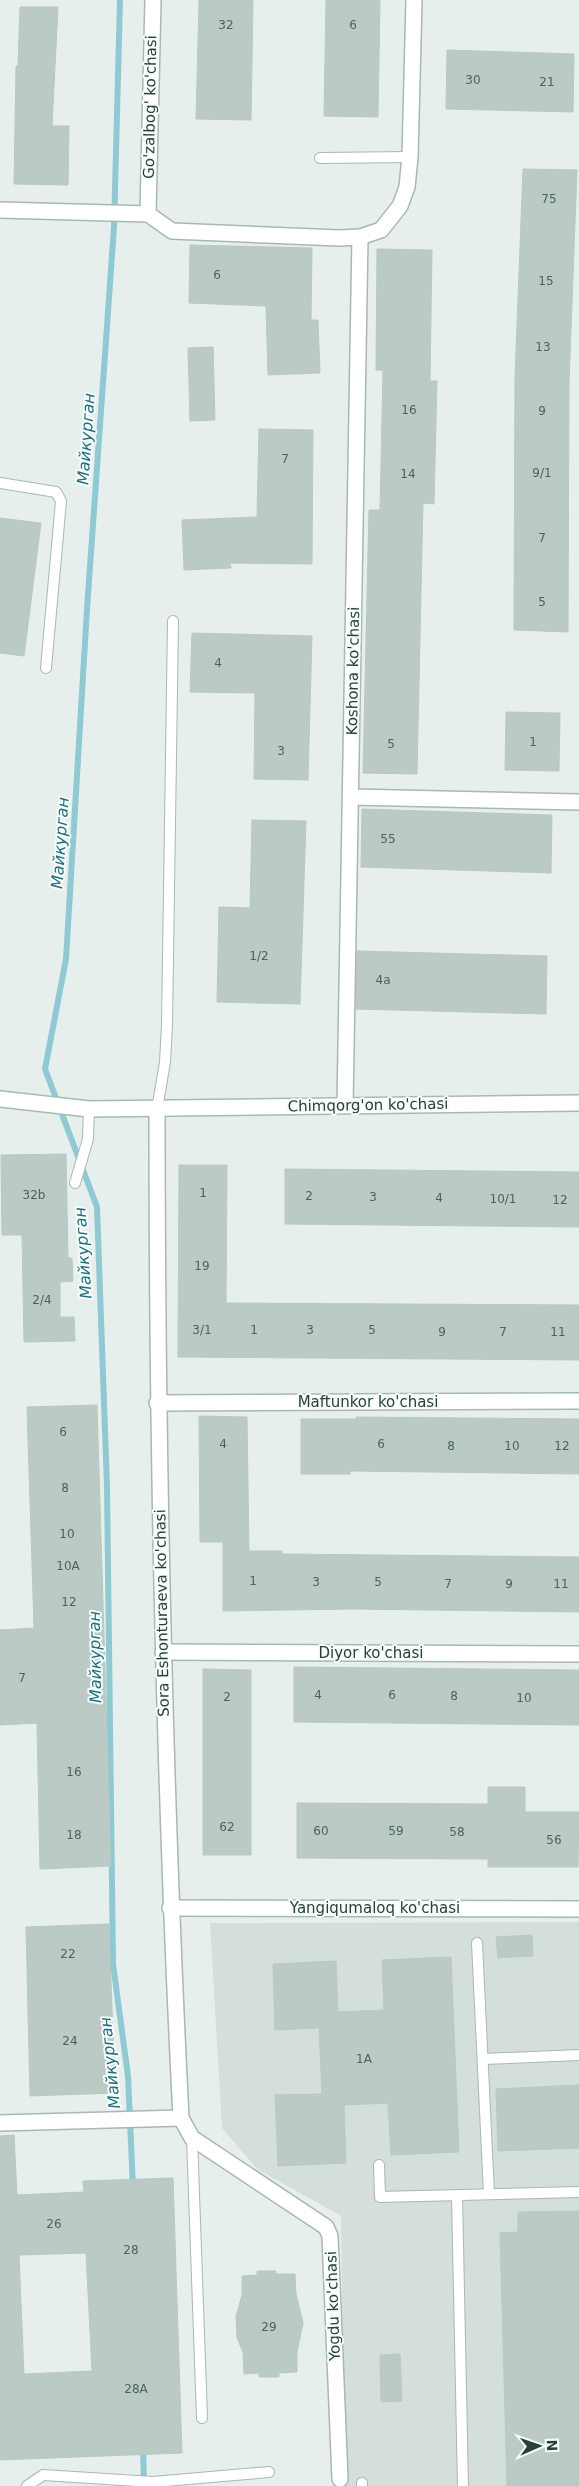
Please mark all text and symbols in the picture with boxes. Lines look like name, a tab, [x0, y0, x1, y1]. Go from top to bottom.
house number: 32	[218, 18, 234, 32]
house number: 6	[349, 18, 357, 32]
street label: Go'zalbog' ko'chasi	[140, 35, 160, 179]
house number: 30	[465, 73, 481, 87]
house number: 21	[539, 75, 555, 89]
house number: 75	[541, 192, 557, 206]
house number: 6	[213, 268, 221, 282]
house number: 15	[538, 274, 554, 288]
house number: 13	[535, 340, 551, 354]
water label: Майкурган	[73, 392, 99, 486]
house number: 16	[401, 403, 417, 417]
house number: 9	[538, 404, 546, 418]
house number: 7	[281, 452, 289, 466]
house number: 9/1	[532, 466, 552, 480]
house number: 14	[400, 467, 416, 481]
house number: 7	[538, 531, 546, 545]
house number: 5	[538, 595, 546, 609]
street label: Koshona ko'chasi	[343, 607, 363, 735]
house number: 4	[214, 656, 222, 670]
house number: 1	[529, 735, 537, 749]
house number: 5	[387, 737, 395, 751]
house number: 3	[277, 744, 285, 758]
water label: Майкурган	[47, 796, 73, 890]
house number: 55	[380, 832, 396, 846]
house number: 1/2	[249, 949, 269, 963]
house number: 4a	[376, 973, 391, 987]
street label: Chimqorg'on ko'chasi	[287, 1095, 449, 1115]
house number: 1	[199, 1186, 207, 1200]
house number: 32b	[23, 1188, 45, 1202]
house number: 2	[305, 1189, 313, 1203]
house number: 3	[369, 1190, 377, 1204]
house number: 4	[435, 1191, 443, 1205]
house number: 10/1	[490, 1192, 516, 1206]
house number: 12	[552, 1193, 568, 1207]
water label: Майкурган	[70, 1206, 96, 1300]
house number: 19	[194, 1259, 210, 1273]
house number: 2/4	[32, 1293, 52, 1307]
house number: 3/1	[192, 1323, 212, 1337]
house number: 1	[250, 1323, 258, 1337]
house number: 3	[306, 1323, 314, 1337]
house number: 5	[368, 1323, 376, 1337]
house number: 9	[438, 1325, 446, 1339]
house number: 7	[499, 1325, 507, 1339]
house number: 11	[550, 1325, 566, 1339]
street label: Maftunkor ko'chasi	[298, 1393, 438, 1411]
house number: 6	[59, 1425, 67, 1439]
house number: 4	[219, 1437, 227, 1451]
house number: 6	[377, 1437, 385, 1451]
house number: 8	[447, 1439, 455, 1453]
house number: 10	[504, 1439, 520, 1453]
house number: 12	[554, 1439, 570, 1453]
house number: 8	[61, 1481, 69, 1495]
street label: Sora Eshonturaeva ko'chasi	[151, 1509, 173, 1717]
house number: 10	[59, 1527, 75, 1541]
house number: 10A	[56, 1559, 81, 1573]
house number: 1	[249, 1574, 257, 1588]
house number: 3	[312, 1575, 320, 1589]
house number: 5	[374, 1575, 382, 1589]
house number: 7	[444, 1577, 452, 1591]
house number: 9	[505, 1577, 513, 1591]
house number: 11	[553, 1577, 569, 1591]
house number: 12	[61, 1595, 77, 1609]
water label: Майкурган	[85, 1611, 105, 1703]
street label: Diyor ko'chasi	[318, 1644, 424, 1662]
house number: 7	[18, 1671, 26, 1685]
house number: 4	[314, 1688, 322, 1702]
house number: 6	[388, 1688, 396, 1702]
house number: 8	[450, 1689, 458, 1703]
house number: 2	[223, 1690, 231, 1704]
house number: 10	[516, 1691, 532, 1705]
house number: 16	[66, 1765, 82, 1779]
house number: 62	[219, 1820, 235, 1834]
house number: 60	[313, 1824, 329, 1838]
house number: 59	[388, 1824, 404, 1838]
house number: 58	[449, 1825, 465, 1839]
house number: 18	[66, 1828, 82, 1842]
house number: 56	[546, 1833, 562, 1847]
street label: Yangiqumaloq ko'chasi	[289, 1899, 460, 1917]
house number: 22	[60, 1947, 76, 1961]
water label: Майкурган	[96, 2016, 124, 2110]
house number: 24	[62, 2034, 78, 2048]
house number: 1A	[356, 2052, 373, 2066]
house number: 26	[46, 2217, 62, 2231]
house number: 28	[123, 2243, 139, 2257]
street label: Yogdu ko'chasi	[322, 2251, 344, 2362]
house number: 29	[261, 2320, 277, 2334]
house number: 28A	[124, 2382, 149, 2396]
north arrow	[514, 2421, 564, 2471]
text: N	[544, 2439, 560, 2452]

